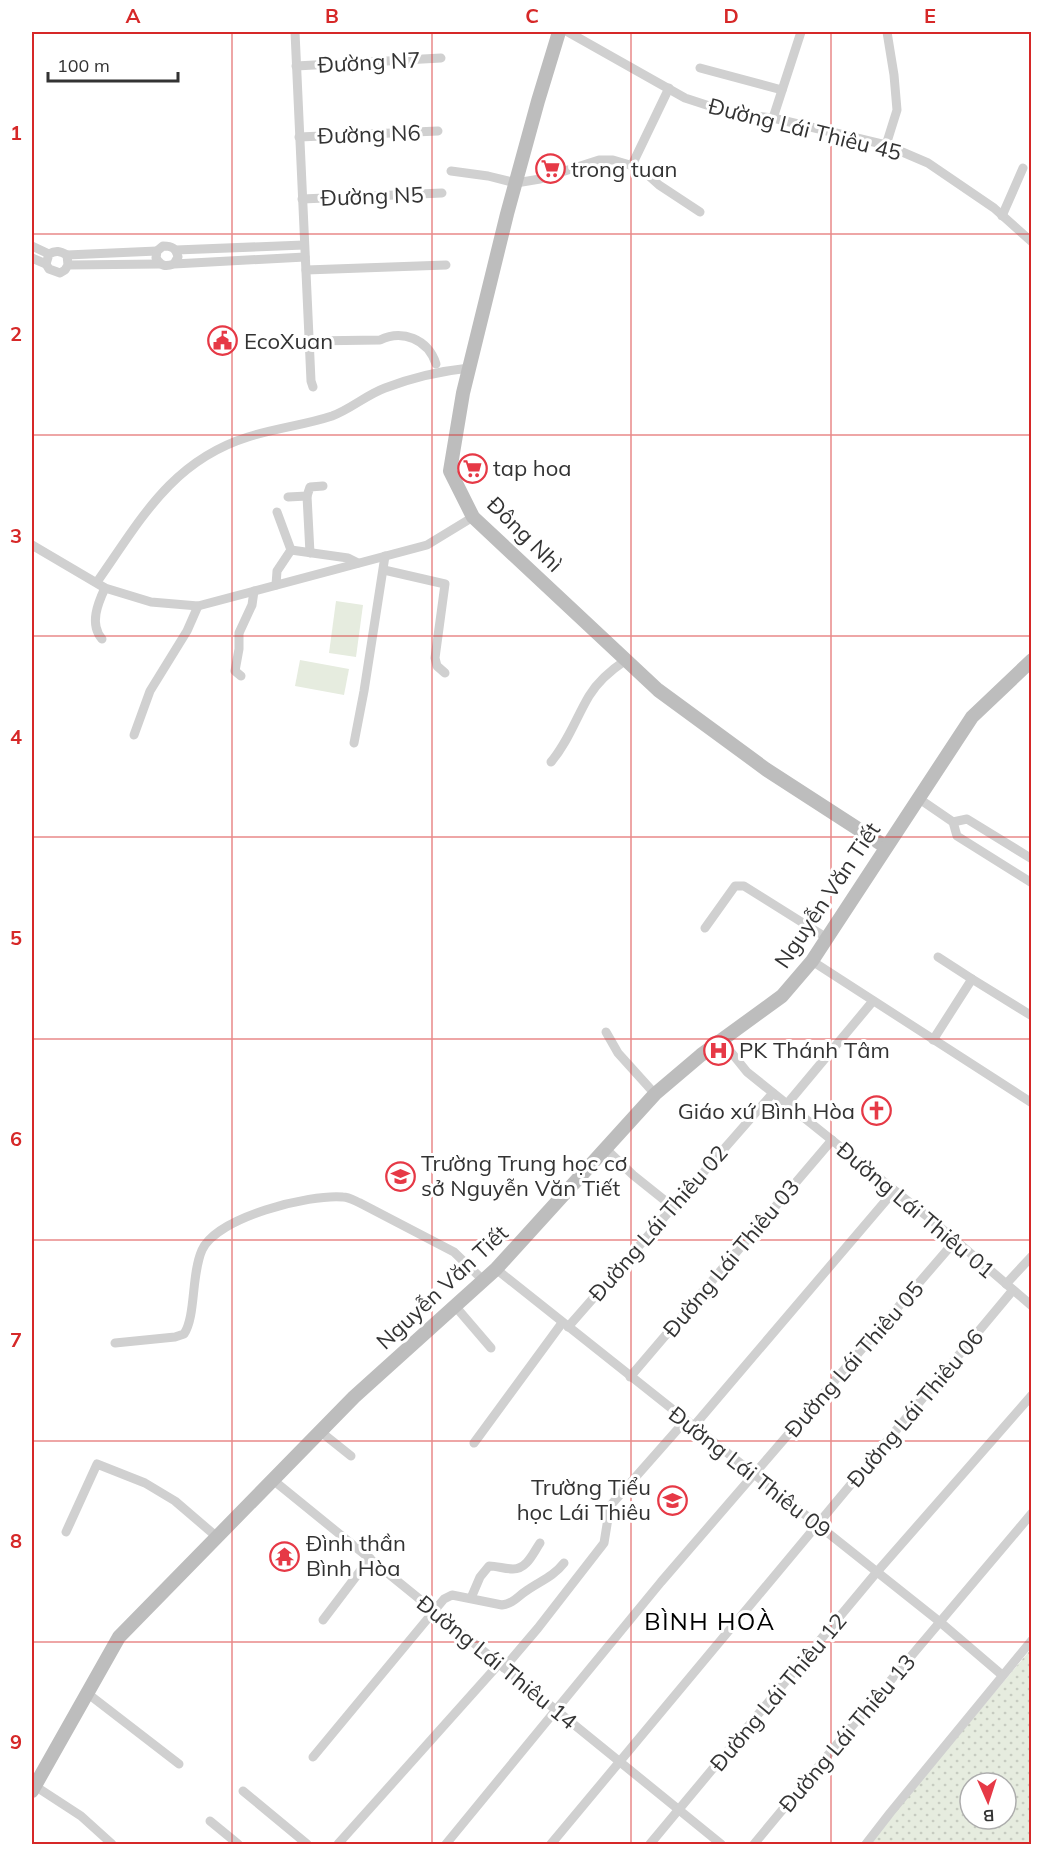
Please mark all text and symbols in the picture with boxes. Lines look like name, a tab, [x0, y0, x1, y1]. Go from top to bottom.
text: A	[126, 3, 141, 28]
text: B	[325, 3, 339, 28]
text: C	[525, 3, 539, 28]
text: D	[723, 3, 739, 28]
text: E	[924, 3, 936, 28]
scale bar	[48, 45, 178, 83]
street label: Đường N7	[317, 45, 421, 79]
text: 100 m	[57, 54, 110, 77]
street label: Đường Lái Thiêu 45	[706, 91, 904, 167]
street label: Đường N6	[317, 118, 421, 150]
text: 1	[10, 120, 22, 145]
supermarket icon: trong tuan	[534, 153, 566, 185]
place label: trong tuan	[571, 155, 678, 183]
street label: Đường N5	[320, 180, 424, 212]
text: 2	[10, 321, 22, 346]
public building icon: EcoXuan	[207, 325, 239, 357]
place label: EcoXuan	[244, 327, 333, 355]
supermarket icon: tap hoa	[456, 452, 488, 484]
place label: tap hoa	[493, 454, 572, 482]
street label: Đông Nhì	[481, 490, 569, 578]
text: 3	[10, 523, 22, 548]
text: 4	[10, 724, 22, 749]
street label: Nguyễn Văn Tiết	[768, 817, 886, 973]
text: 5	[10, 925, 22, 950]
hospital icon: PK Thánh Tâm	[702, 1034, 734, 1066]
place label: PK Thánh Tâm	[739, 1036, 890, 1064]
church icon: Giáo xứ Bình Hòa	[860, 1095, 892, 1127]
place label: Giáo xứ Bình Hòa	[678, 1097, 855, 1125]
text: 6	[10, 1126, 22, 1151]
street label: Đường Lái Thiêu 01	[831, 1136, 1001, 1284]
street label: Đường Lái Thiêu 02	[582, 1139, 734, 1307]
place label: Trường Trung học cơ sở Nguyễn Văn Tiết	[421, 1149, 627, 1202]
school or university icon: Trường Trung học cơ sở Nguyễn Văn Tiết	[384, 1160, 416, 1192]
street label: Đường Lái Thiêu 03	[657, 1173, 805, 1343]
street label: Nguyễn Văn Tiết	[370, 1219, 514, 1355]
street label: Đường Lái Thiêu 05	[778, 1275, 930, 1443]
street label: Đường Lái Thiêu 06	[841, 1323, 989, 1493]
text: 7	[10, 1327, 22, 1352]
street label: Đường Lái Thiêu 09	[663, 1400, 837, 1544]
place label: Trường Tiểu học Lái Thiêu	[517, 1473, 651, 1526]
school or university icon: Trường Tiểu học Lái Thiêu	[656, 1484, 688, 1516]
text: 8	[10, 1528, 22, 1553]
place label: Đình thần Bình Hòa	[306, 1529, 406, 1582]
temple icon: Đình thần Bình Hòa	[269, 1540, 301, 1572]
street label: Đường Lái Thiêu 14	[411, 1589, 583, 1735]
district label: BÌNH HOÀ	[644, 1606, 776, 1636]
street label: Đường Lái Thiêu 12	[704, 1607, 852, 1777]
street label: Đường Lái Thiêu 13	[773, 1648, 921, 1818]
text: 9	[10, 1729, 22, 1754]
north arrow	[958, 1771, 1018, 1831]
text: B	[983, 1806, 995, 1826]

